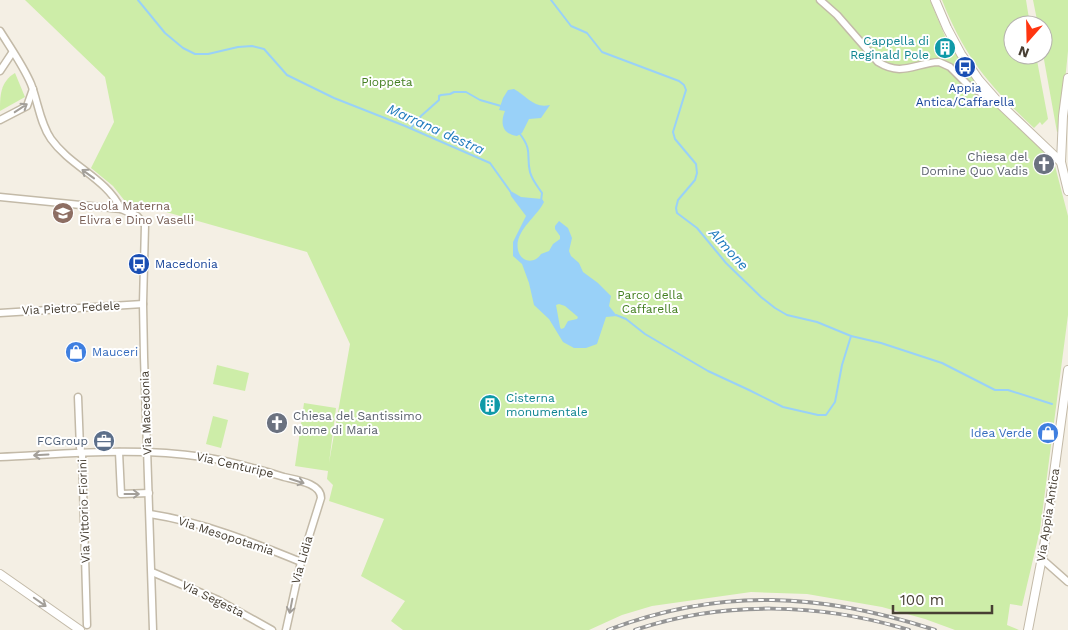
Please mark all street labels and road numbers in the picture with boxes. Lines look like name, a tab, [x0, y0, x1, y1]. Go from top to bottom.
street label: Via Pietro Fedele	[21, 298, 121, 318]
street label: Via Macedonia	[138, 370, 154, 455]
street label: Via Centuripe	[195, 449, 275, 481]
street label: Via Vittorio Fiorini	[75, 459, 93, 563]
street label: Via Appia Antica	[1034, 467, 1062, 563]
street label: Via Mesopotamia	[176, 514, 276, 558]
street label: Via Lidia	[288, 534, 316, 586]
street label: Via Segesta	[180, 578, 247, 620]

